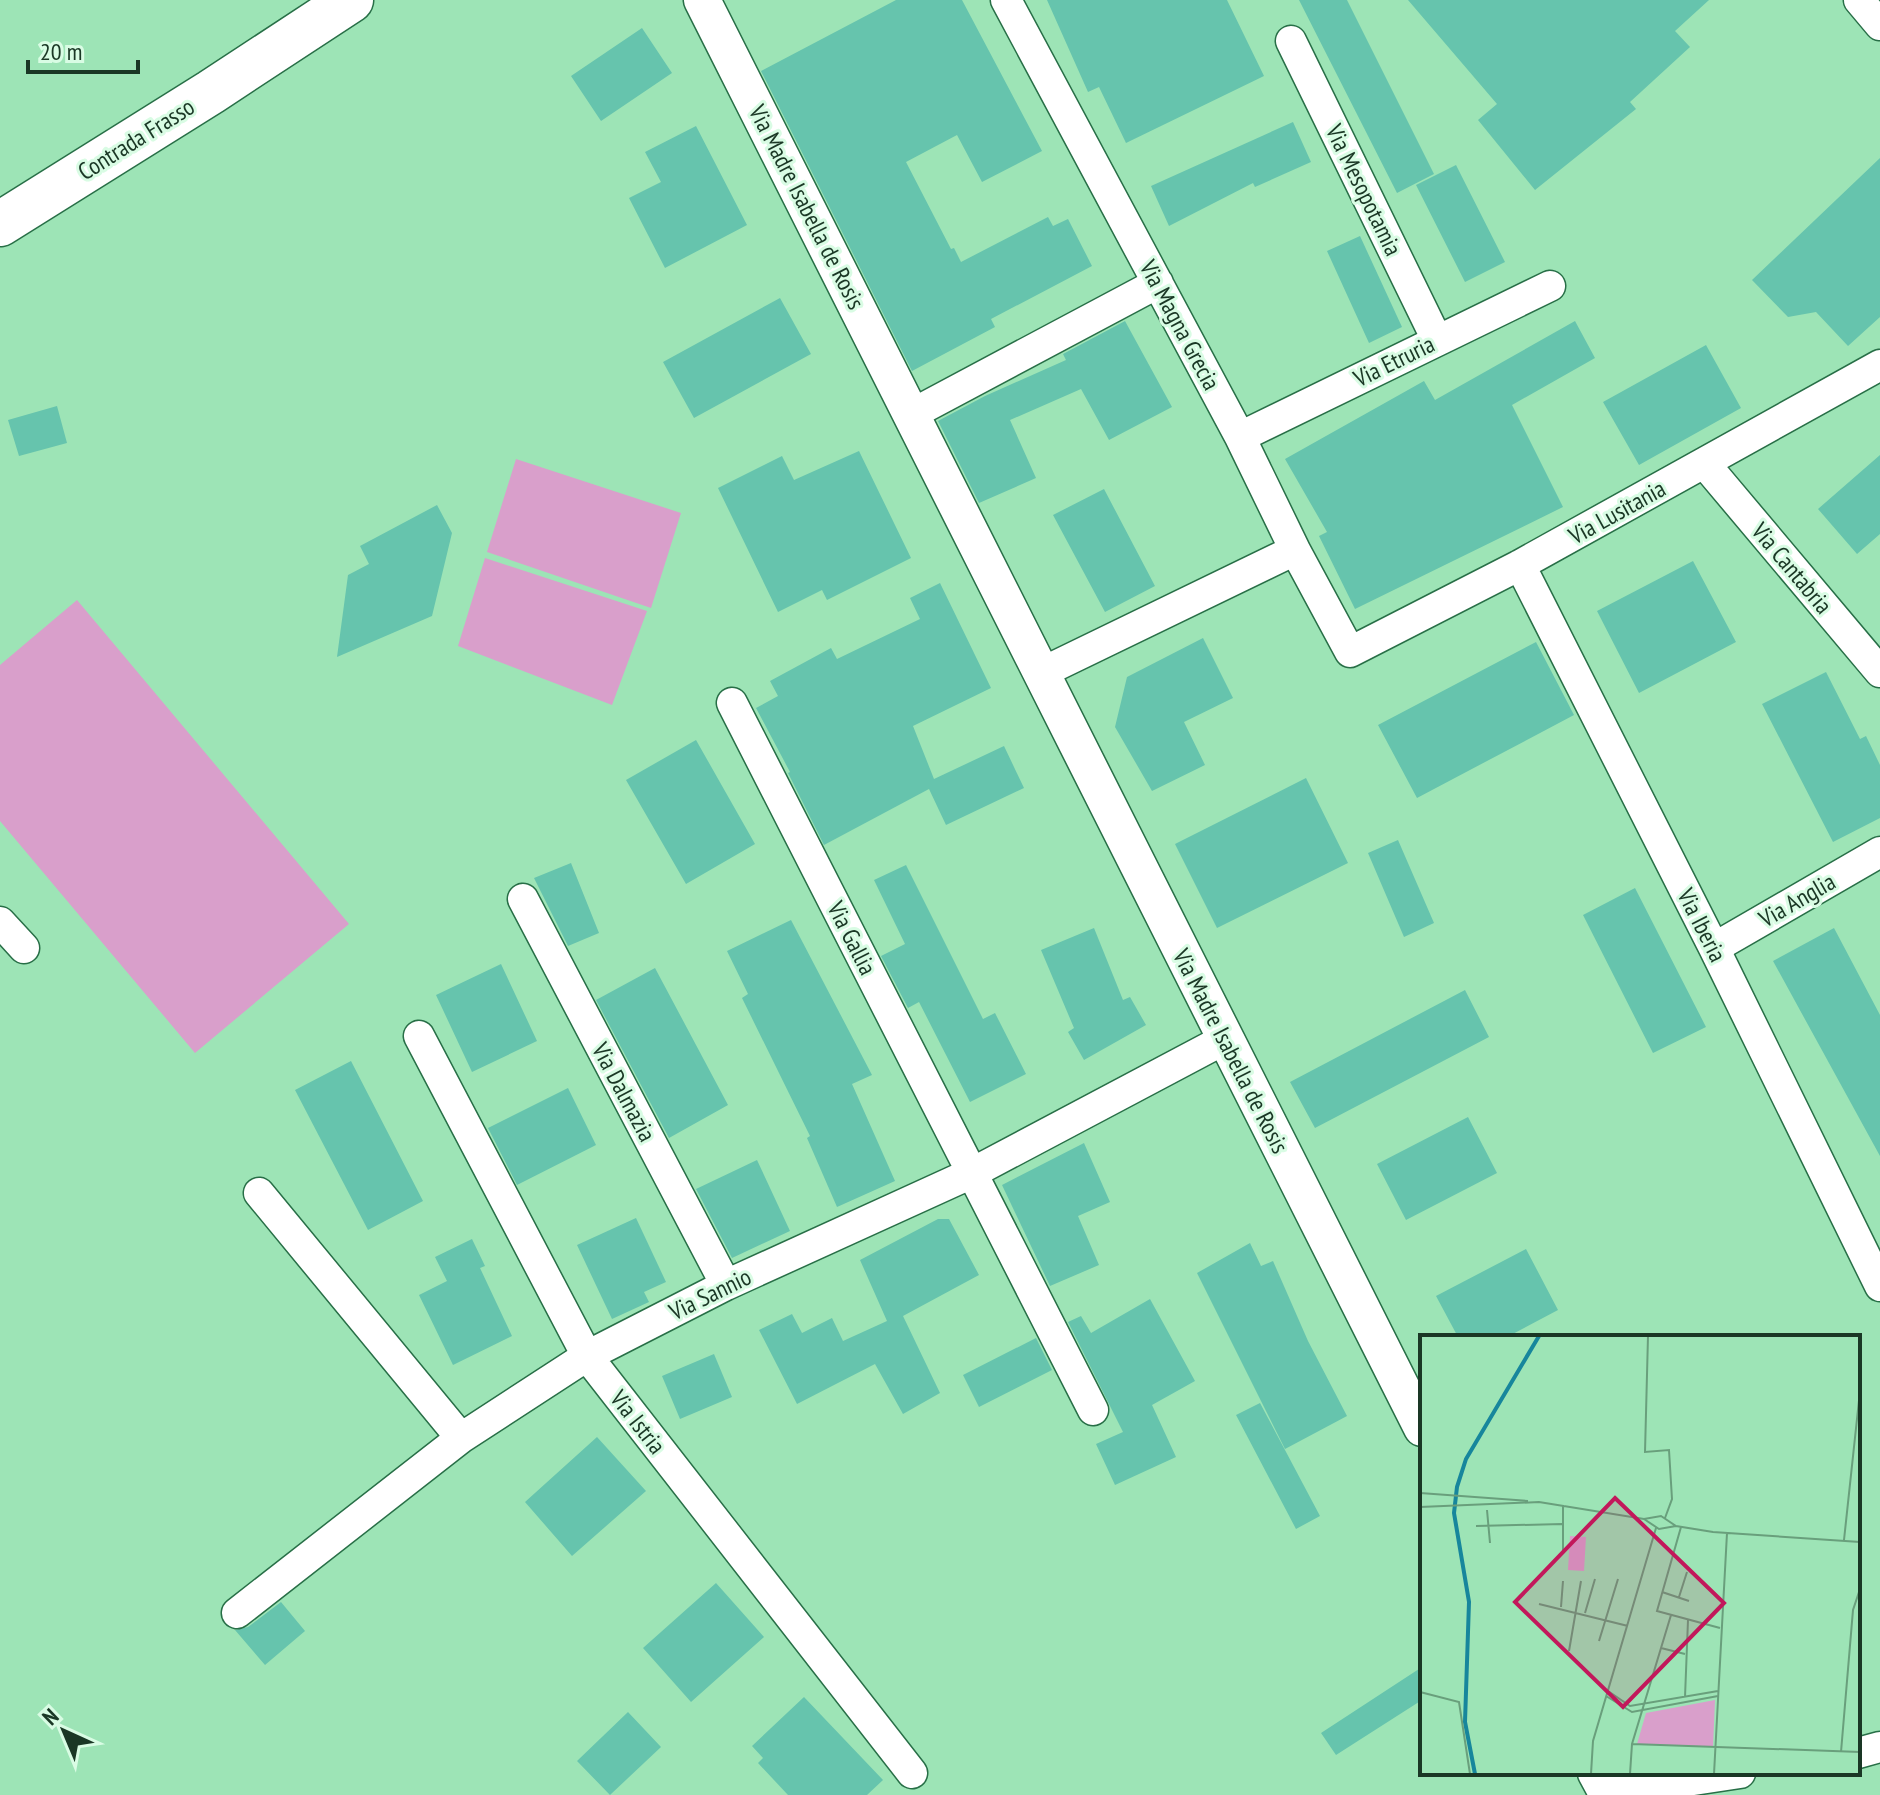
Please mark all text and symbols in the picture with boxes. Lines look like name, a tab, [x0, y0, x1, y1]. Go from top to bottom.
scale bar	[28, 24, 138, 74]
text: 20 m	[40, 36, 82, 67]
street label: Contrada Frasso	[72, 91, 200, 187]
street label: Via Madre Isabella de Rosis	[742, 99, 872, 314]
street label: Via Mesopotamia	[1318, 118, 1409, 261]
street label: Via Magna Grecia	[1132, 254, 1227, 395]
street label: Via Etruria	[1348, 328, 1440, 394]
street label: Via Lusitania	[1562, 473, 1671, 552]
street label: Via Cantabria	[1744, 515, 1839, 620]
street label: Via Anglia	[1752, 866, 1841, 935]
street label: Via Iberia	[1670, 882, 1734, 967]
street label: Via Gallia	[820, 895, 884, 980]
street label: Via Madre Isabella de Rosis	[1166, 943, 1296, 1158]
street label: Via Dalmazia	[585, 1036, 663, 1147]
street label: Via Sannio	[663, 1261, 756, 1328]
inset map	[1420, 1335, 1860, 1775]
street label: Via Istria	[603, 1383, 673, 1460]
north arrow	[24, 1691, 104, 1771]
text: N	[36, 1702, 64, 1731]

